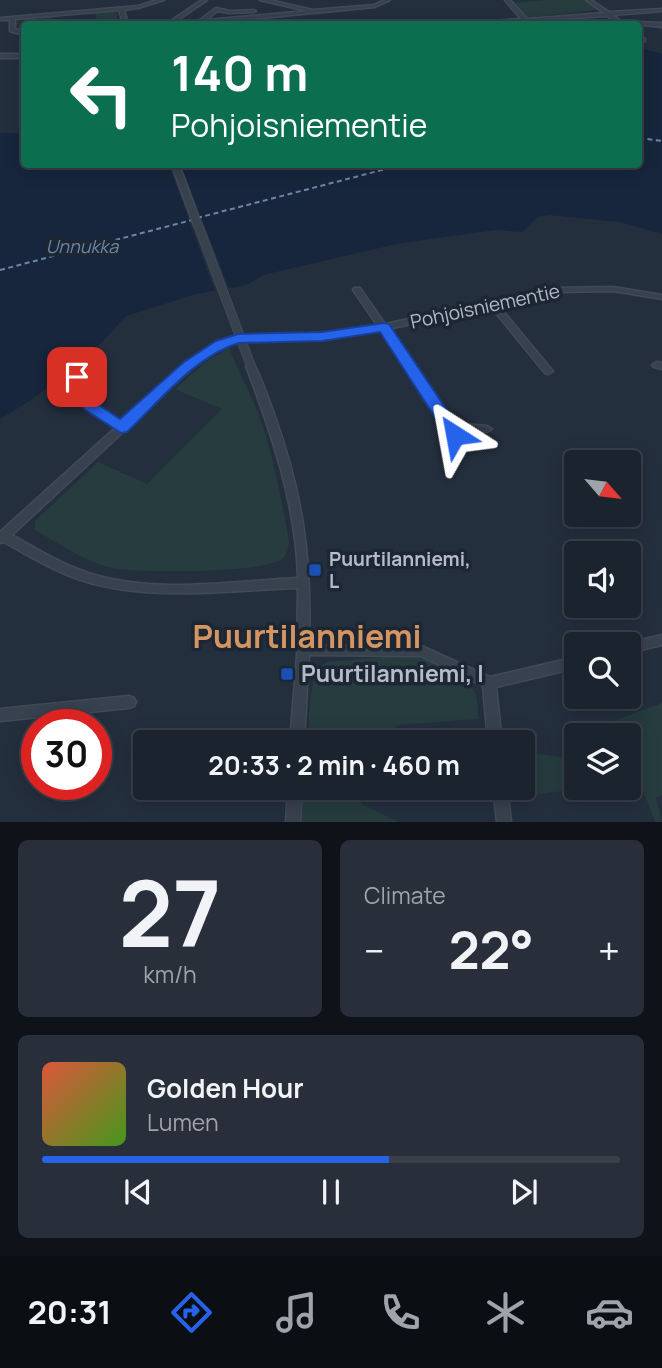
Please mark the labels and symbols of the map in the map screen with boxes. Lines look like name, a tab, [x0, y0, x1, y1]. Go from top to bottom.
water label: Unnukka	[46, 234, 119, 258]
street label: Pohjoisniementie	[408, 277, 562, 335]
pin	[47, 347, 107, 407]
position arrow	[418, 398, 492, 472]
north arrow	[564, 450, 640, 527]
place label: Puurtilanniemi, L	[329, 546, 471, 594]
marker: Puurtilanniemi, L	[307, 562, 323, 578]
district label: Puurtilanniemi	[192, 614, 422, 658]
place label: Puurtilanniemi, I	[301, 657, 484, 689]
marker: Puurtilanniemi, I	[279, 666, 295, 682]
speed limit sign: 30	[21, 709, 112, 800]

